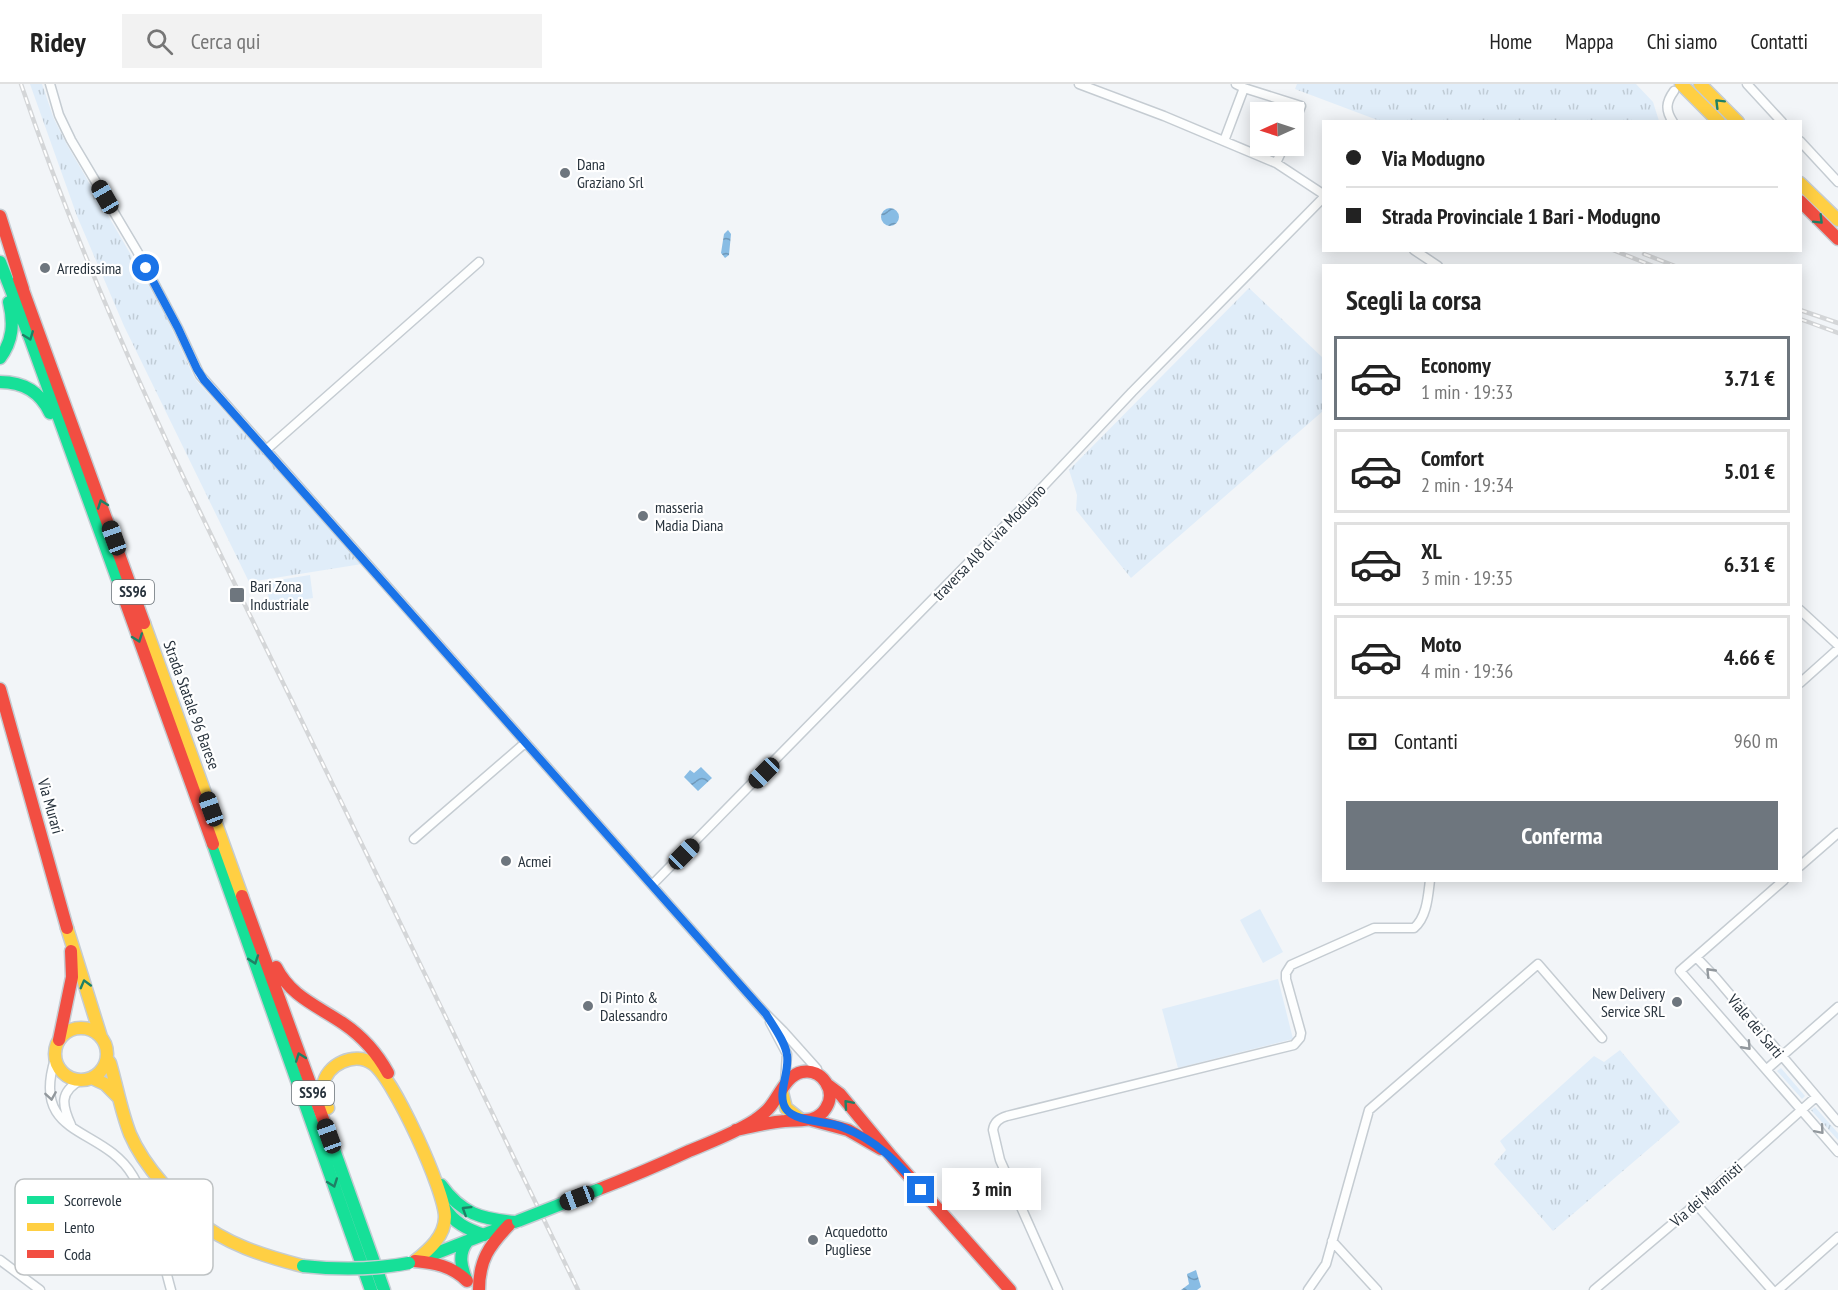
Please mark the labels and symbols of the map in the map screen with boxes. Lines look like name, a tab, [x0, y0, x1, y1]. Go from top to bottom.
one-way arrow	[1716, 99, 1727, 110]
north arrow	[1250, 102, 1304, 156]
place label: Dana Graziano Srl	[577, 154, 644, 192]
marker: Dana Graziano Srl	[558, 166, 572, 180]
car	[88, 177, 122, 217]
one-way arrow	[1812, 213, 1823, 224]
route start	[132, 254, 159, 281]
place label: Arredissima	[57, 258, 121, 278]
marker: Arredissima	[38, 261, 52, 275]
one-way arrow	[22, 331, 35, 341]
street label: traversa AI8 di via Modugno	[928, 480, 1050, 604]
place label: masseria Madia Diana	[655, 497, 723, 535]
one-way arrow	[96, 499, 109, 510]
marker: masseria Madia Diana	[636, 509, 650, 523]
car	[99, 518, 129, 558]
place label: Bari Zona Industriale	[250, 576, 309, 614]
road number: SS96	[112, 580, 154, 604]
marker: Bari Zona Industriale	[228, 586, 246, 604]
one-way arrow	[131, 632, 144, 643]
street label: Strada Statale 96 Barese	[159, 638, 225, 772]
car	[745, 754, 783, 792]
street label: Via Murari	[33, 775, 68, 836]
car	[196, 789, 226, 829]
car	[665, 835, 703, 873]
place label: Acmei	[518, 851, 552, 871]
marker: Acmei	[499, 854, 513, 868]
one-way arrow	[247, 954, 260, 965]
one-way arrow	[1706, 968, 1717, 979]
one-way arrow	[80, 979, 92, 990]
place label: New Delivery Service SRL	[1592, 983, 1665, 1021]
place label: Di Pinto & Dalessandro	[600, 987, 668, 1025]
street label: Viale dei Sarti	[1723, 989, 1789, 1062]
marker: New Delivery Service SRL	[1670, 995, 1684, 1009]
marker: Di Pinto & Dalessandro	[581, 999, 595, 1013]
one-way arrow	[1740, 1039, 1751, 1050]
one-way arrow	[295, 1052, 308, 1063]
road number: SS96	[292, 1081, 334, 1105]
one-way arrow	[44, 1091, 56, 1101]
one-way arrow	[844, 1100, 855, 1110]
car	[314, 1116, 344, 1156]
one-way arrow	[1812, 1123, 1823, 1134]
street label: Via dei Marmisti	[1665, 1157, 1746, 1231]
callout: 3 min	[942, 1169, 1041, 1211]
route end	[907, 1176, 934, 1203]
one-way arrow	[326, 1178, 339, 1188]
legend	[15, 1179, 213, 1275]
car	[557, 1183, 597, 1213]
text: Scorrevole	[64, 1190, 122, 1210]
one-way arrow	[462, 1205, 472, 1217]
text: Lento	[64, 1217, 95, 1237]
place label: Acquedotto Pugliese	[825, 1221, 888, 1259]
marker: Acquedotto Pugliese	[806, 1233, 820, 1247]
text: Coda	[64, 1244, 91, 1264]

